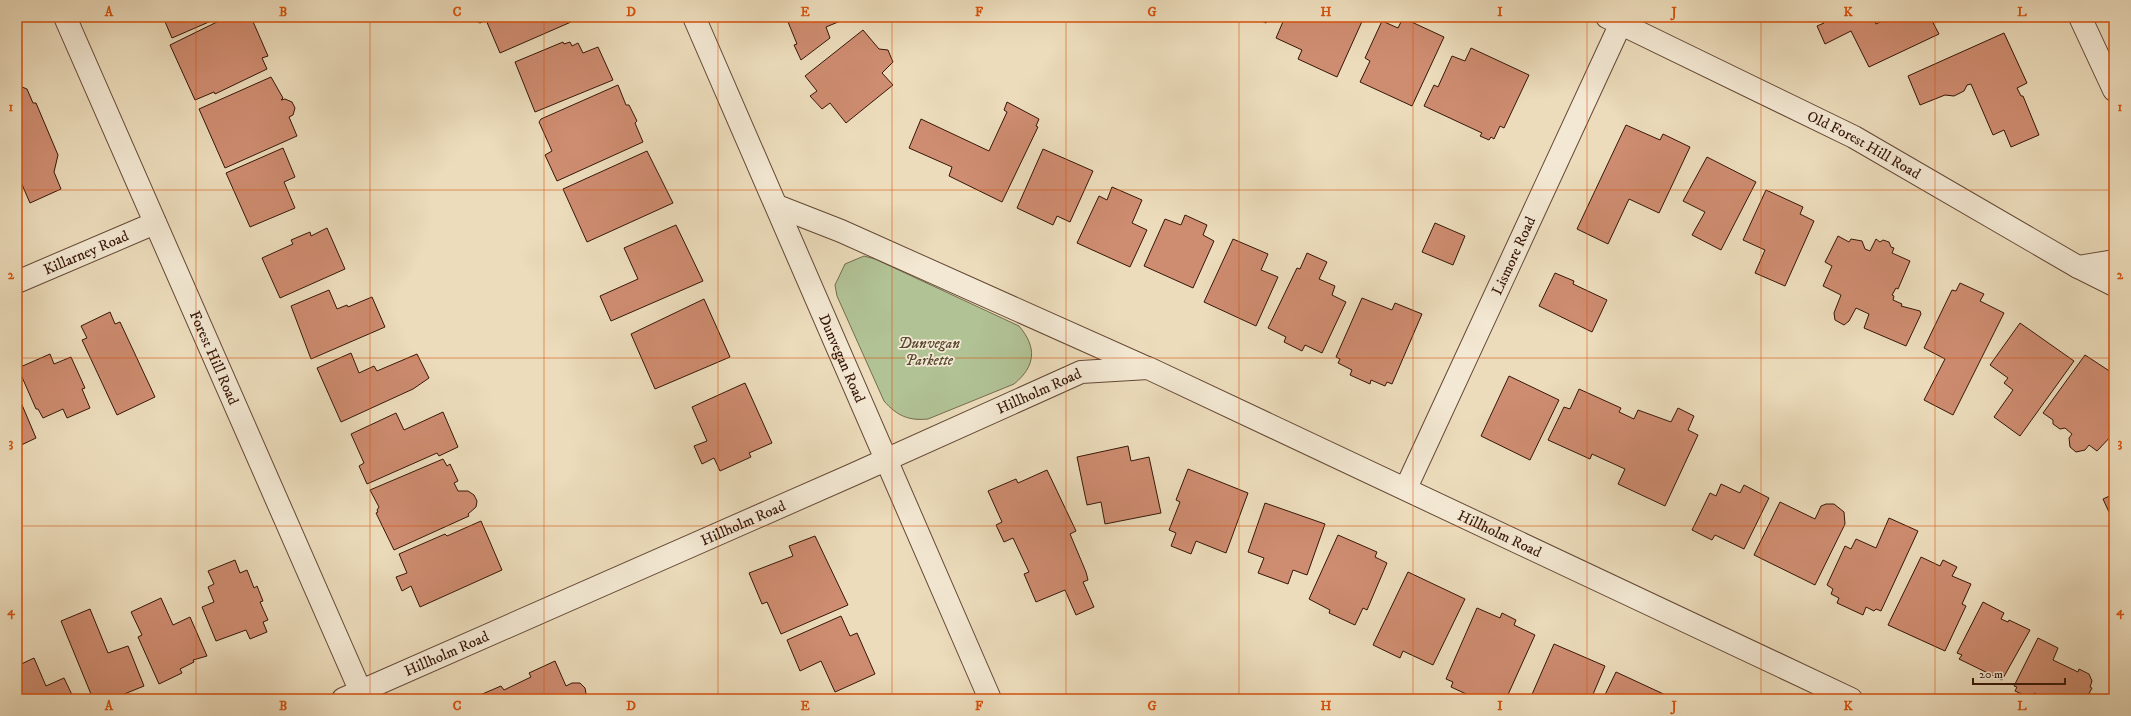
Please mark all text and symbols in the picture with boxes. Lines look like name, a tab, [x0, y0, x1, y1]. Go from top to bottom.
text: A	[104, 4, 114, 20]
text: B	[279, 4, 287, 20]
text: C	[453, 4, 462, 20]
text: D	[626, 4, 636, 20]
text: E	[800, 4, 810, 20]
text: F	[975, 4, 984, 20]
text: G	[1147, 4, 1157, 20]
text: H	[1321, 4, 1332, 20]
text: I	[1497, 4, 1503, 20]
text: J	[1669, 4, 1677, 21]
text: K	[1843, 4, 1853, 20]
text: L	[2017, 4, 2027, 20]
text: 1	[9, 99, 14, 115]
text: 1	[2118, 99, 2123, 115]
street label: Old Forest Hill Road	[1804, 106, 1925, 183]
street label: Lismore Road	[1487, 213, 1540, 298]
street label: Killarney Road	[40, 226, 132, 279]
text: 2	[8, 267, 15, 283]
text: 2	[2117, 267, 2124, 283]
street label: Forest Hill Road	[185, 308, 243, 408]
street label: Dunvegan Road	[815, 311, 870, 406]
park label: Dunvegan Parkette	[898, 334, 960, 370]
street label: Hillholm Road	[994, 363, 1085, 418]
text: 3	[9, 435, 14, 451]
text: 3	[2118, 435, 2123, 451]
street label: Hillholm Road	[698, 496, 789, 550]
street label: Hillholm Road	[1455, 506, 1545, 562]
text: 4	[6, 603, 15, 620]
text: 4	[2115, 603, 2124, 620]
street label: Hillholm Road	[401, 626, 492, 680]
scale bar	[1973, 660, 2065, 686]
text: 20 m	[1979, 667, 2003, 682]
text: A	[104, 698, 114, 714]
text: B	[279, 698, 287, 714]
text: C	[453, 698, 462, 714]
text: D	[626, 698, 636, 714]
text: E	[800, 698, 810, 714]
text: F	[975, 698, 984, 714]
text: G	[1147, 698, 1157, 714]
text: H	[1321, 698, 1332, 714]
text: I	[1497, 698, 1503, 714]
text: J	[1669, 698, 1677, 715]
text: K	[1843, 698, 1853, 714]
text: L	[2017, 698, 2027, 714]

